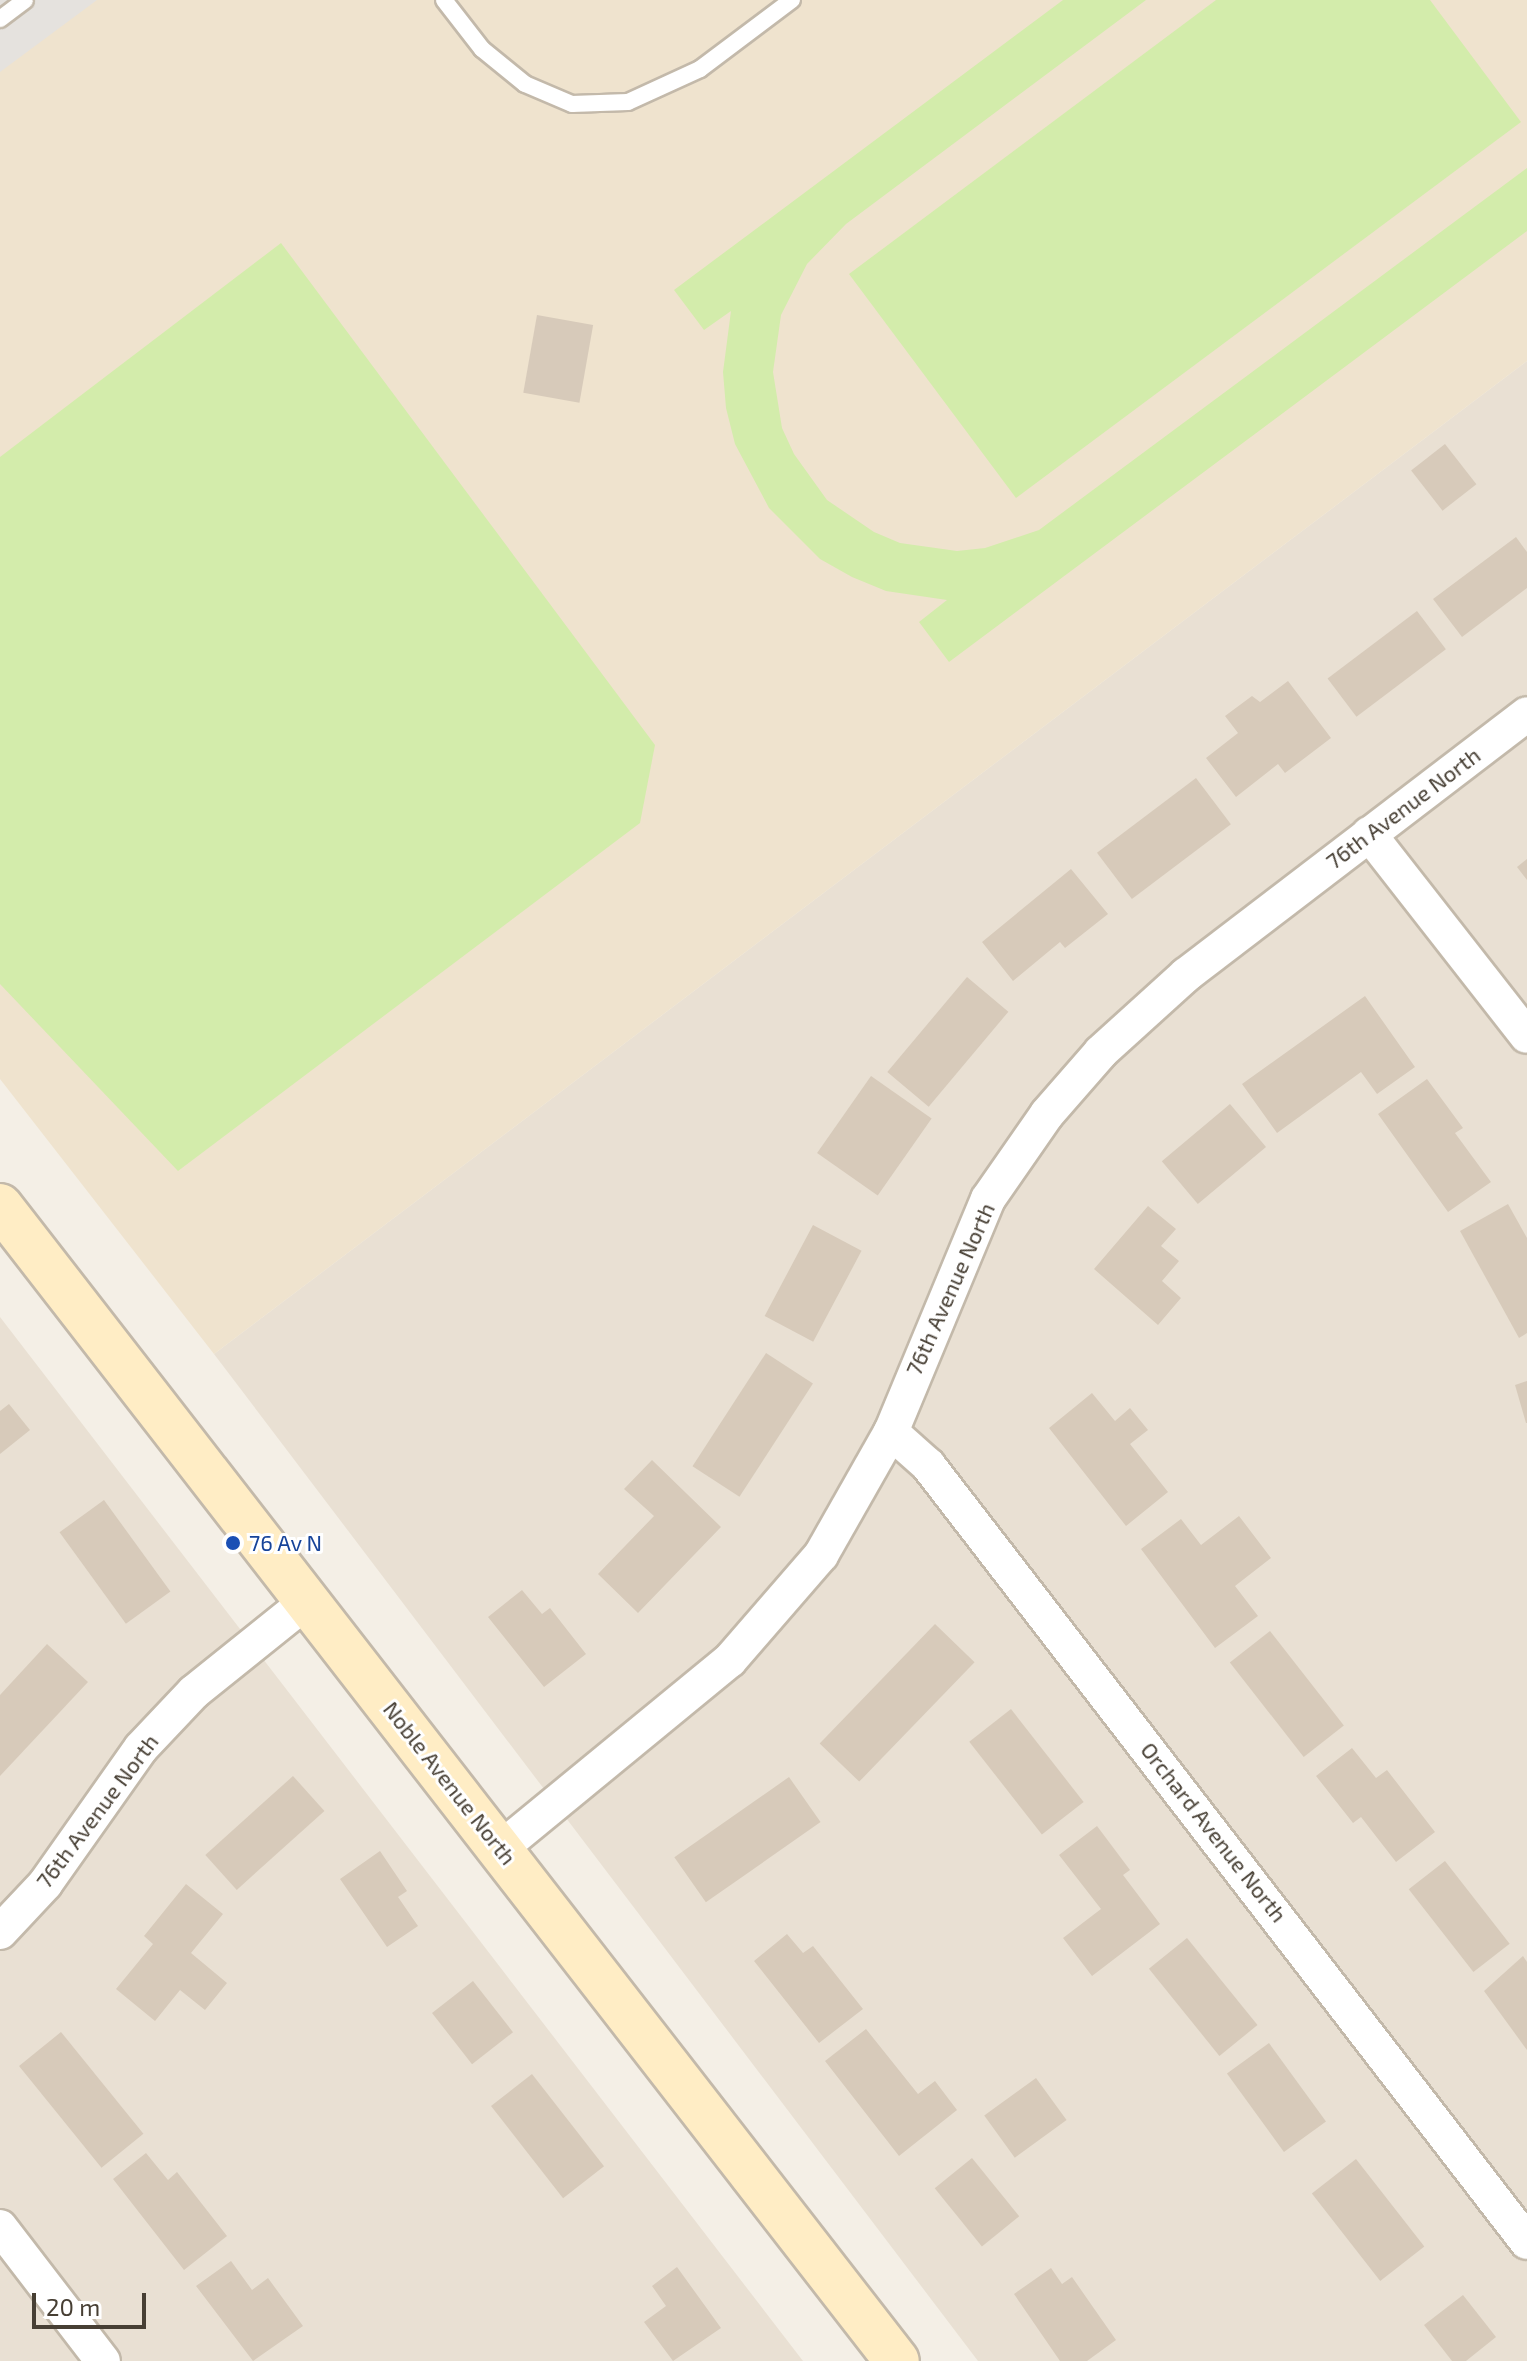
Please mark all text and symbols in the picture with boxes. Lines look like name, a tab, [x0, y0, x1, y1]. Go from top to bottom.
street label: 76th Avenue North	[1321, 741, 1485, 875]
street label: 76th Avenue North	[900, 1198, 1000, 1380]
place label: 76 Av N	[249, 1530, 323, 1556]
marker: 76 Av N	[224, 1534, 242, 1552]
street label: Noble Avenue North	[378, 1696, 522, 1870]
street label: 76th Avenue North	[30, 1729, 164, 1893]
street label: Orchard Avenue North	[1135, 1737, 1293, 1927]
scale bar	[36, 2277, 150, 2327]
text: 20 m	[46, 2292, 100, 2321]

